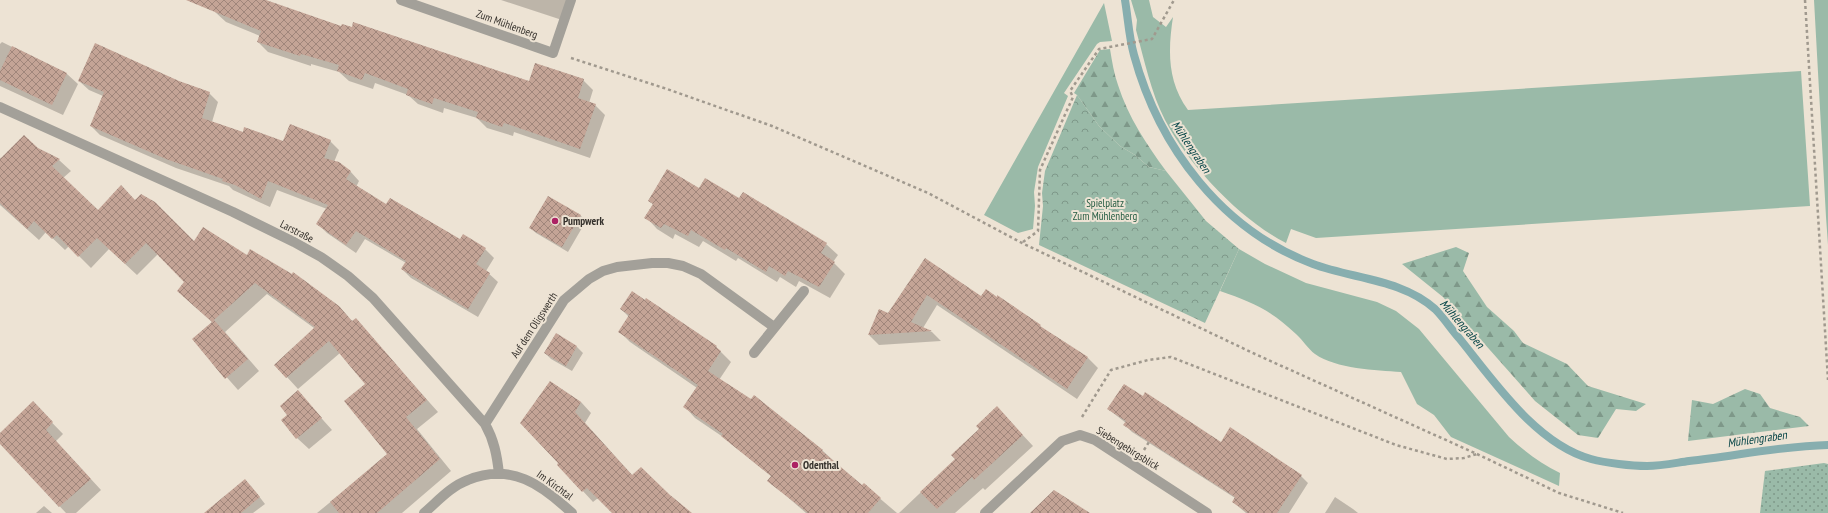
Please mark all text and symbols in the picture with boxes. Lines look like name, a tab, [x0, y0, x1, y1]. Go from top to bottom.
street label: Zum Mühlenberg	[474, 6, 540, 42]
water label: Mühlengraben	[1168, 118, 1215, 176]
park label: Spielplatz Zum Mühlenberg	[1073, 196, 1138, 223]
place label: Pumpwerk	[563, 214, 604, 228]
marker: Pumpwerk	[550, 216, 560, 226]
street label: Larstraße	[278, 217, 317, 246]
street label: Auf dem Oligswerth	[508, 289, 561, 360]
water label: Mühlengraben	[1437, 296, 1488, 352]
street label: Siebengebirgsblick	[1094, 423, 1163, 473]
water label: Mühlengraben	[1726, 427, 1788, 450]
place label: Odenthal	[803, 458, 839, 472]
marker: Odenthal	[790, 460, 800, 470]
street label: Im Kirchtal	[534, 467, 576, 503]

